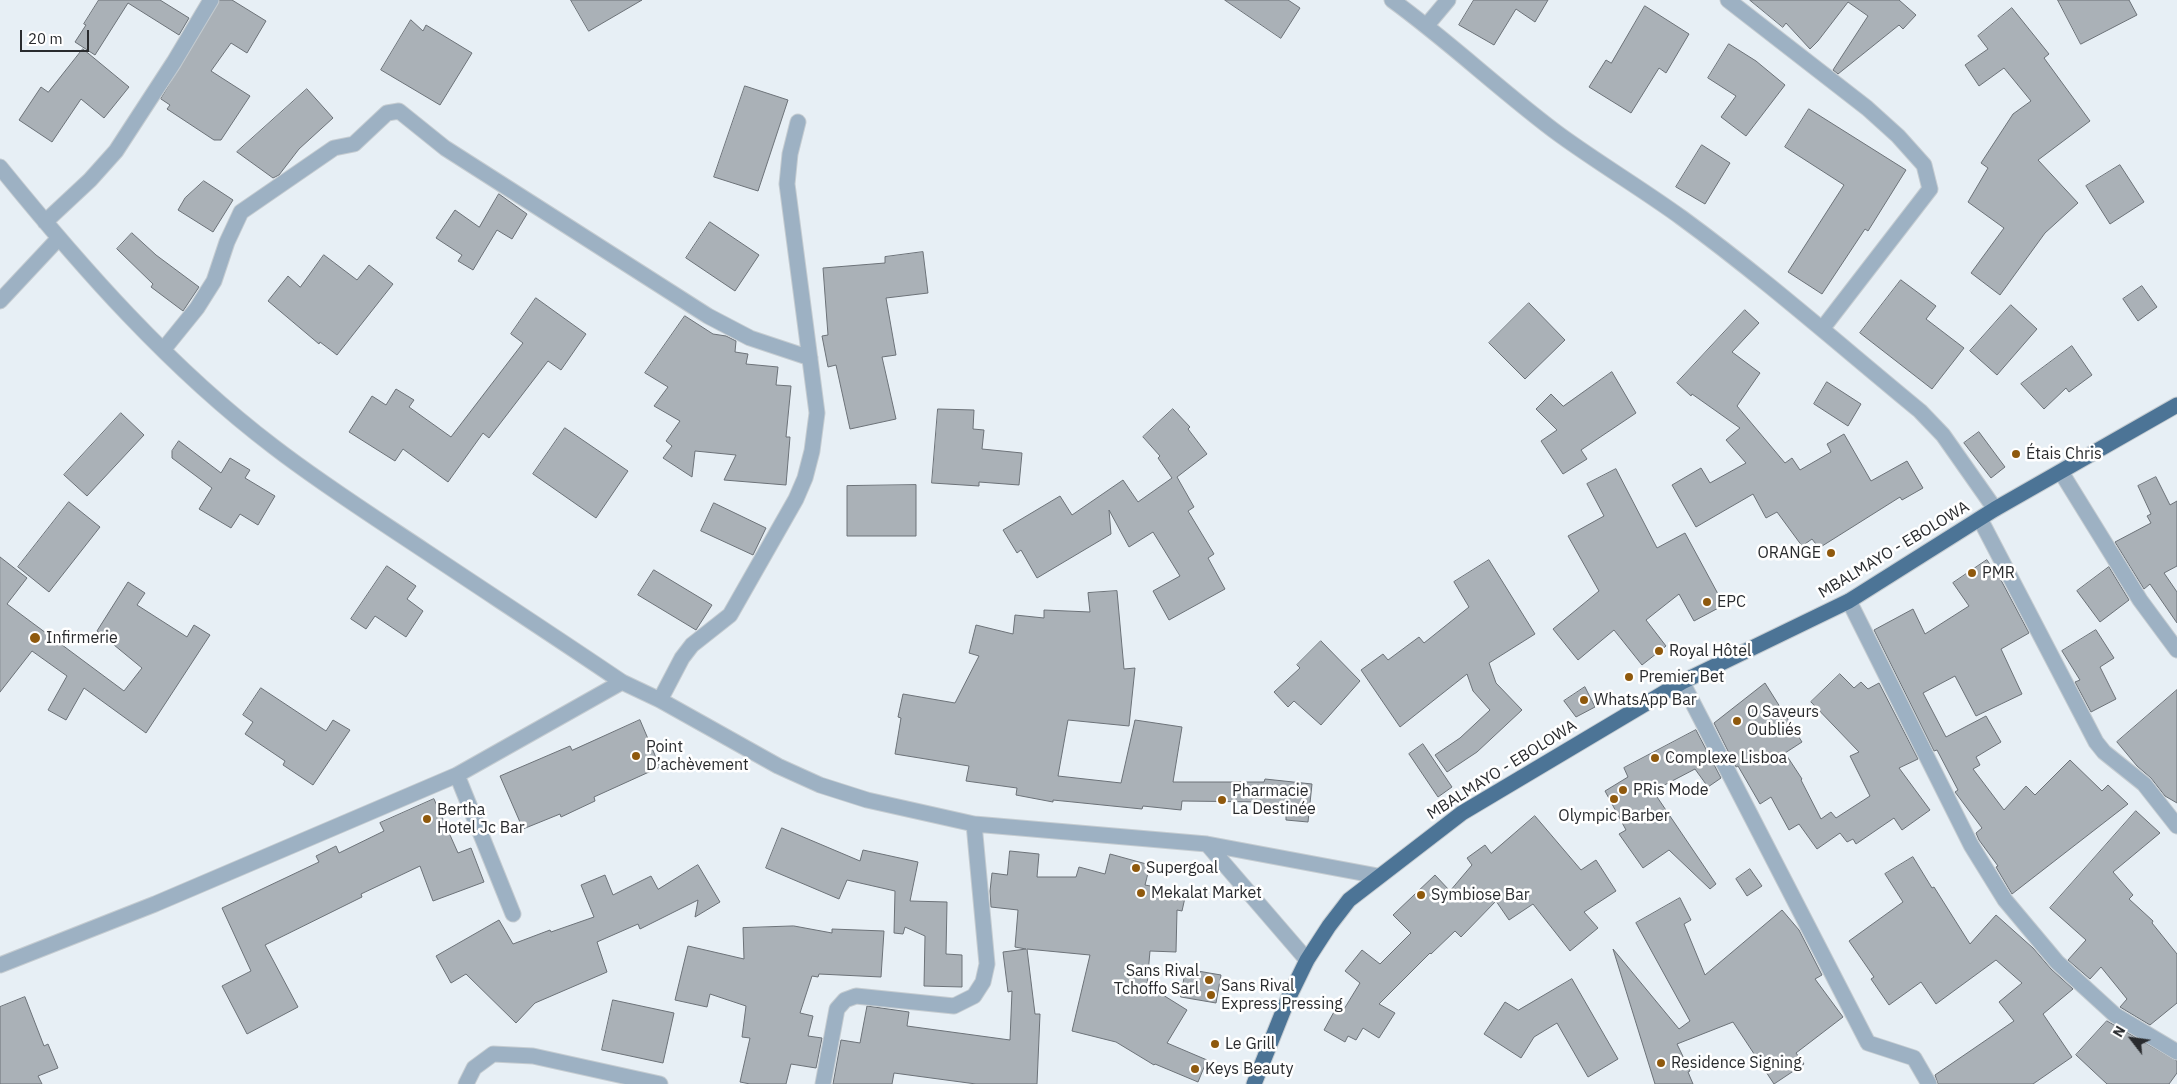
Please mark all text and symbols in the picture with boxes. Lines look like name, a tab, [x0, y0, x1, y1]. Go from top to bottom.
scale bar	[22, 20, 91, 52]
text: 20 m	[28, 29, 63, 48]
place label: Étais Chris	[2026, 444, 2102, 464]
marker: Étais Chris	[2010, 448, 2022, 460]
street label: MBALMAYO - EBOLOWA	[1815, 497, 1973, 603]
place label: ORANGE	[1757, 543, 1821, 563]
marker: ORANGE	[1825, 547, 1837, 559]
place label: PMR	[1982, 563, 2015, 583]
marker: PMR	[1966, 567, 1978, 579]
place label: EPC	[1717, 592, 1746, 612]
marker: EPC	[1701, 596, 1713, 608]
place label: Infirmerie	[46, 628, 118, 648]
marker: Infirmerie	[28, 631, 42, 645]
place label: Royal Hôtel	[1669, 641, 1751, 661]
marker: Royal Hôtel	[1653, 645, 1665, 657]
place label: Premier Bet	[1639, 667, 1724, 687]
marker: Premier Bet	[1623, 671, 1635, 683]
place label: WhatsApp Bar	[1594, 690, 1697, 710]
marker: WhatsApp Bar	[1578, 694, 1590, 706]
place label: O Saveurs Oubliés	[1747, 702, 1819, 740]
marker: O Saveurs Oubliés	[1731, 715, 1743, 727]
street label: MBALMAYO - EBOLOWA	[1424, 716, 1580, 824]
place label: Point D’achèvement	[646, 737, 749, 775]
place label: Complexe Lisboa	[1665, 748, 1787, 768]
marker: Point D’achèvement	[630, 750, 642, 762]
marker: Complexe Lisboa	[1649, 752, 1661, 764]
place label: PRis Mode	[1633, 780, 1709, 800]
place label: Pharmacie La Destinée	[1232, 781, 1316, 819]
marker: PRis Mode	[1617, 784, 1629, 796]
marker: Olympic Barber	[1608, 793, 1620, 805]
marker: Pharmacie La Destinée	[1216, 794, 1228, 806]
place label: Bertha Hotel Jc Bar	[437, 800, 525, 838]
place label: Olympic Barber	[1558, 806, 1670, 826]
marker: Bertha Hotel Jc Bar	[421, 813, 433, 825]
place label: Supergoal	[1146, 858, 1218, 878]
marker: Supergoal	[1130, 862, 1142, 874]
place label: Mekalat Market	[1151, 883, 1262, 903]
place label: Symbiose Bar	[1431, 885, 1530, 905]
marker: Mekalat Market	[1135, 887, 1147, 899]
marker: Symbiose Bar	[1415, 889, 1427, 901]
place label: Sans Rival Tchoffo Sarl	[1114, 961, 1199, 999]
marker: Sans Rival Tchoffo Sarl	[1203, 974, 1215, 986]
place label: Sans Rival Express Pressing	[1221, 976, 1343, 1014]
marker: Sans Rival Express Pressing	[1205, 989, 1217, 1001]
north arrow	[2107, 1014, 2157, 1064]
text: N	[2109, 1023, 2129, 1040]
place label: Le Grill	[1225, 1034, 1275, 1054]
marker: Le Grill	[1209, 1038, 1221, 1050]
place label: Residence Signing	[1671, 1053, 1802, 1073]
marker: Residence Signing	[1655, 1057, 1667, 1069]
place label: Keys Beauty	[1205, 1059, 1293, 1079]
marker: Keys Beauty	[1189, 1063, 1201, 1075]

